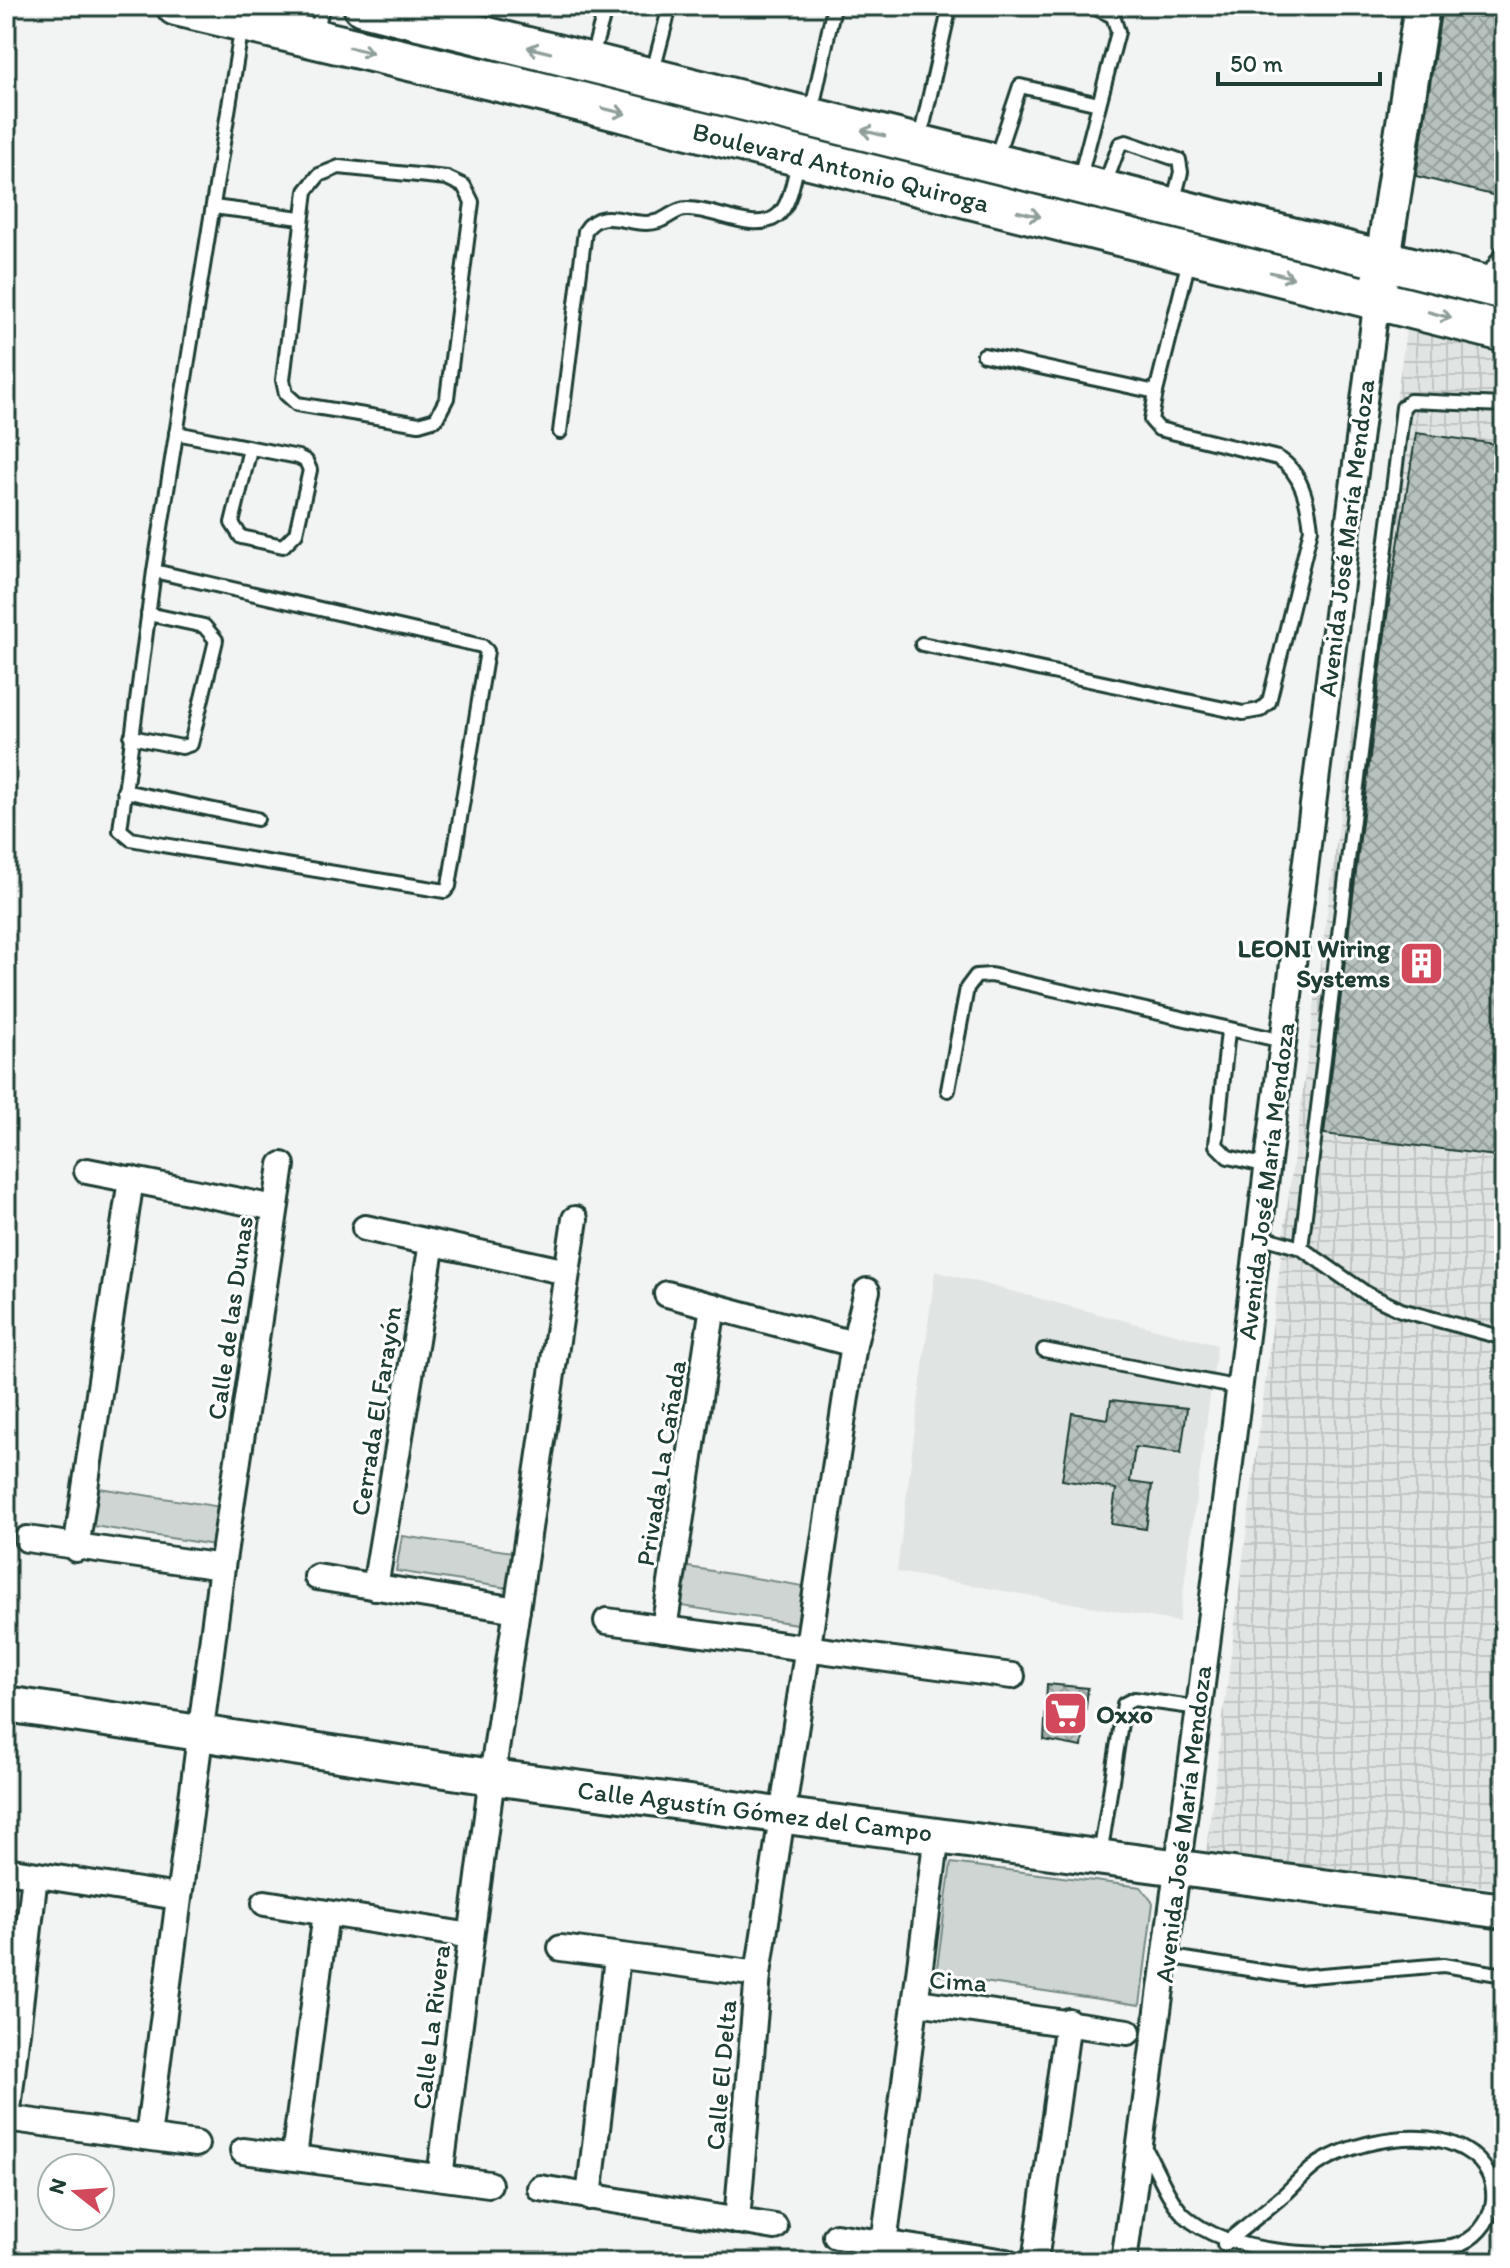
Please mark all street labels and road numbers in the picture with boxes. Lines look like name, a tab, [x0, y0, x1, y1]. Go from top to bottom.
street label: Boulevard Antonio Quiroga	[689, 115, 993, 219]
street label: Avenida José María Mendoza	[1311, 377, 1381, 699]
street label: Avenida José María Mendoza	[1231, 1020, 1301, 1342]
street label: Calle de las Dunas	[200, 1214, 260, 1422]
street label: Cerrada El Farayón	[344, 1304, 408, 1518]
street label: Privada La Cañada	[629, 1357, 693, 1568]
street label: Avenida José María Mendoza	[1148, 1663, 1218, 1985]
street label: Calle Agustín Gómez del Campo	[576, 1773, 934, 1849]
street label: Calle La Rivera	[405, 1942, 457, 2111]
street label: Cima	[928, 1963, 988, 1999]
street label: Calle El Delta	[698, 1998, 744, 2152]

